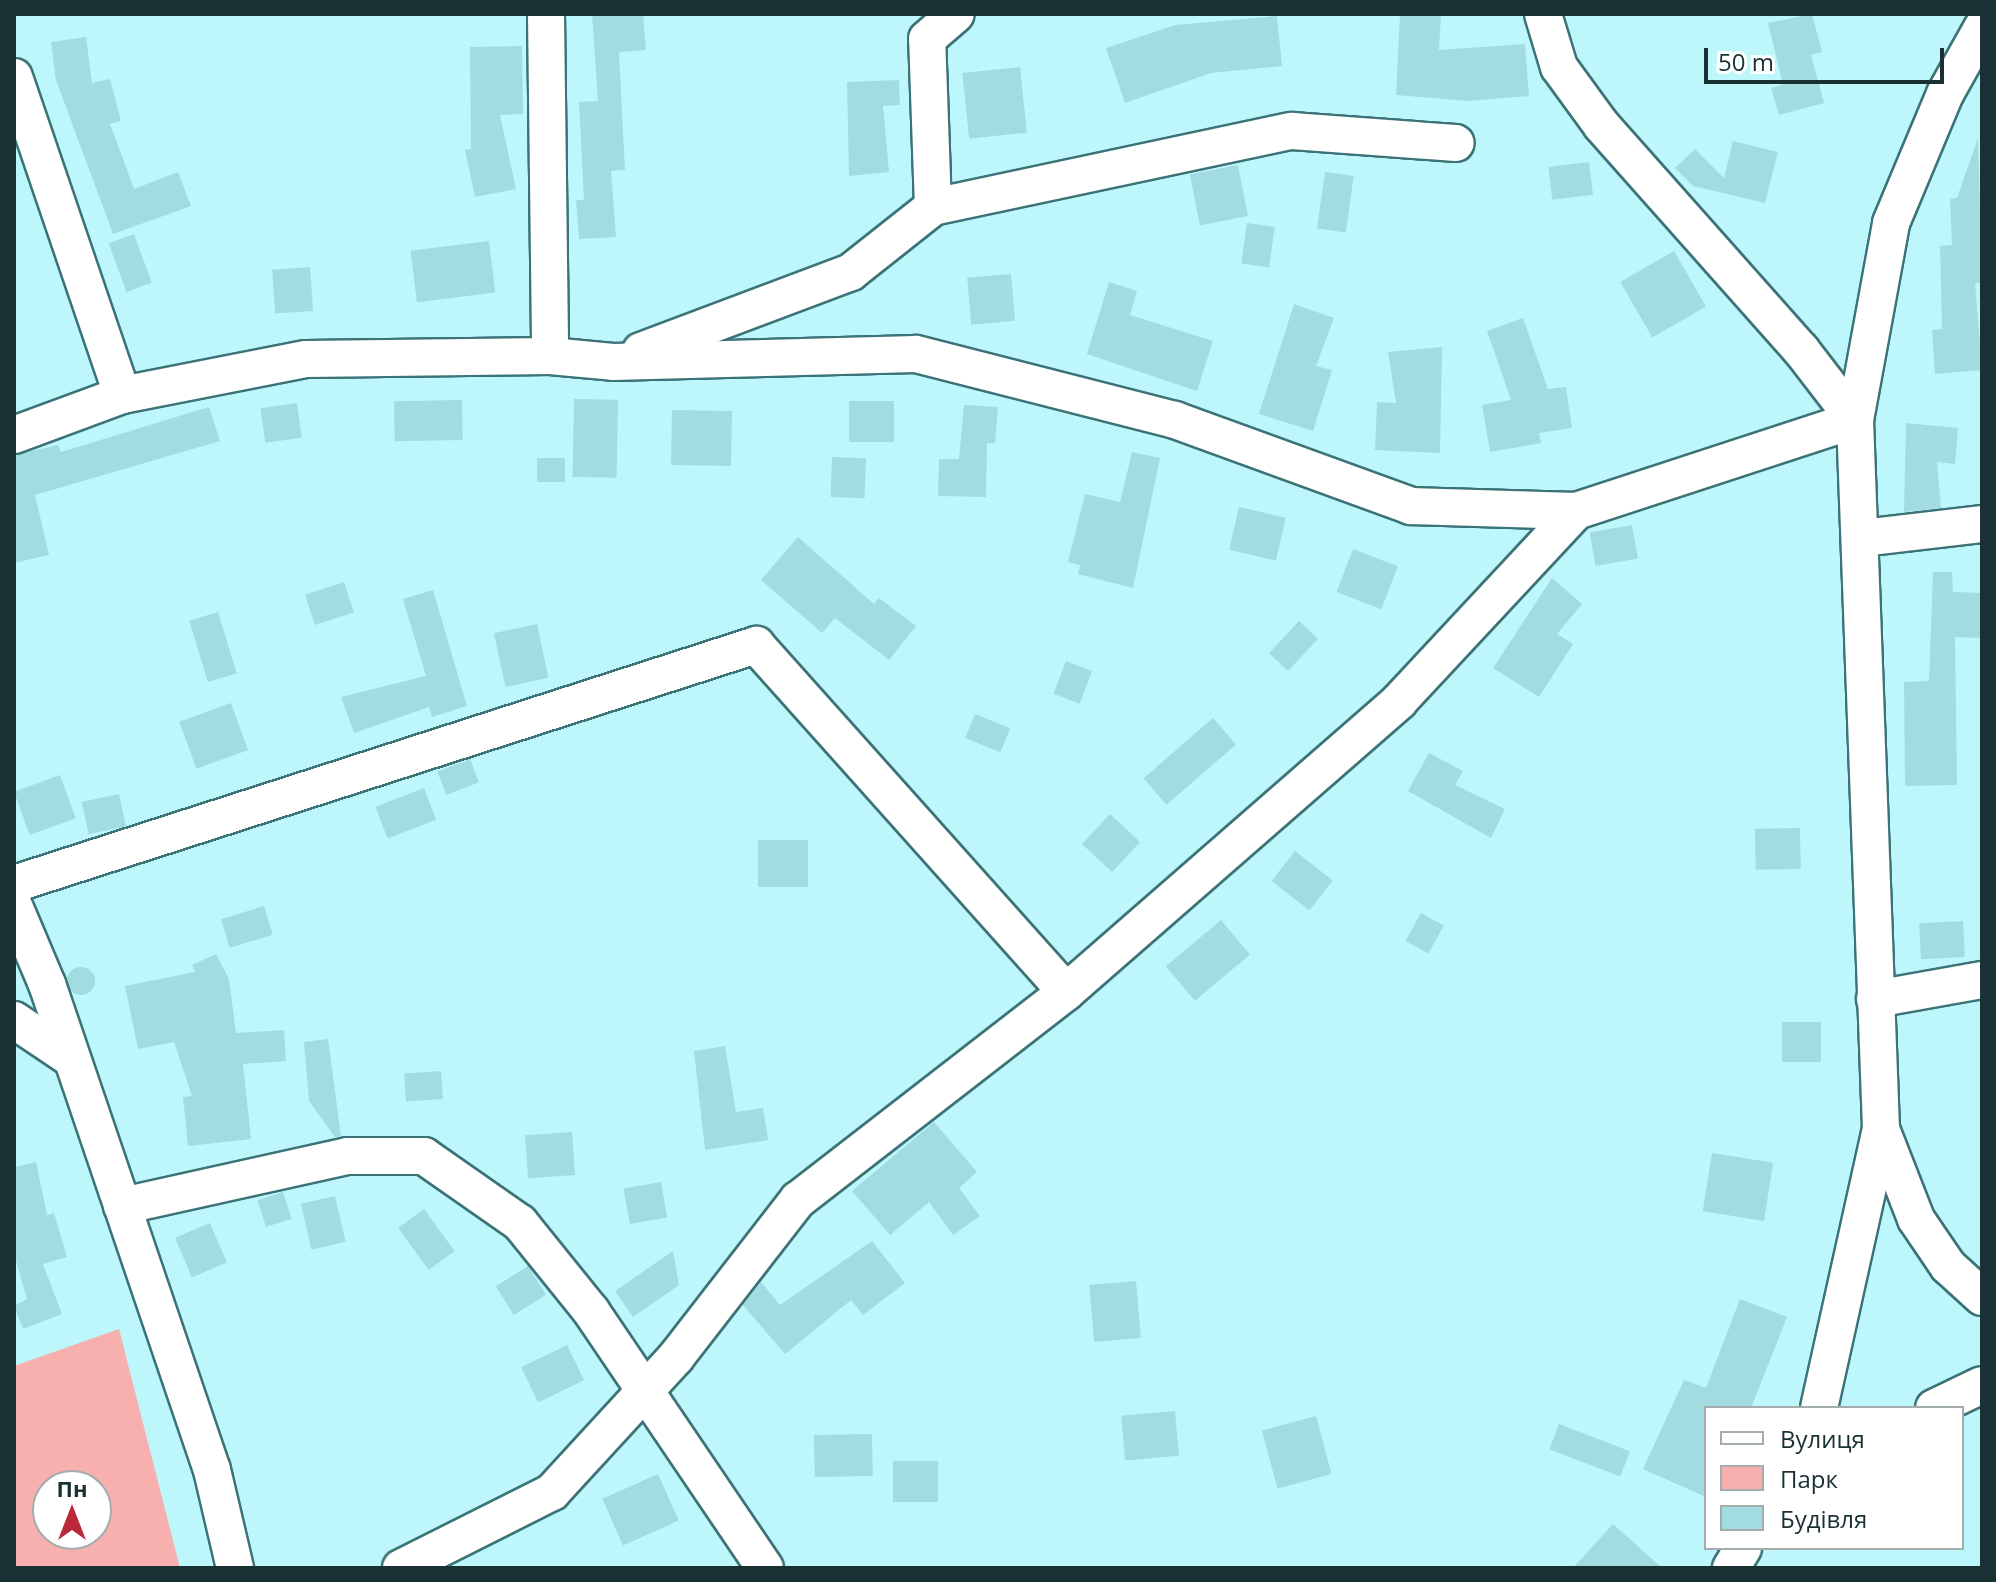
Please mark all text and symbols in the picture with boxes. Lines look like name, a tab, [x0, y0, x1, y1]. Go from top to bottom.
scale bar	[1708, 32, 1948, 82]
text: 50 m	[1718, 45, 1774, 78]
legend	[1704, 1406, 1964, 1550]
text: Вулиця	[1780, 1422, 1865, 1455]
text: Парк	[1780, 1462, 1838, 1495]
north arrow	[32, 1470, 112, 1550]
text: Пн	[57, 1473, 87, 1503]
text: Будівля	[1780, 1502, 1867, 1535]

